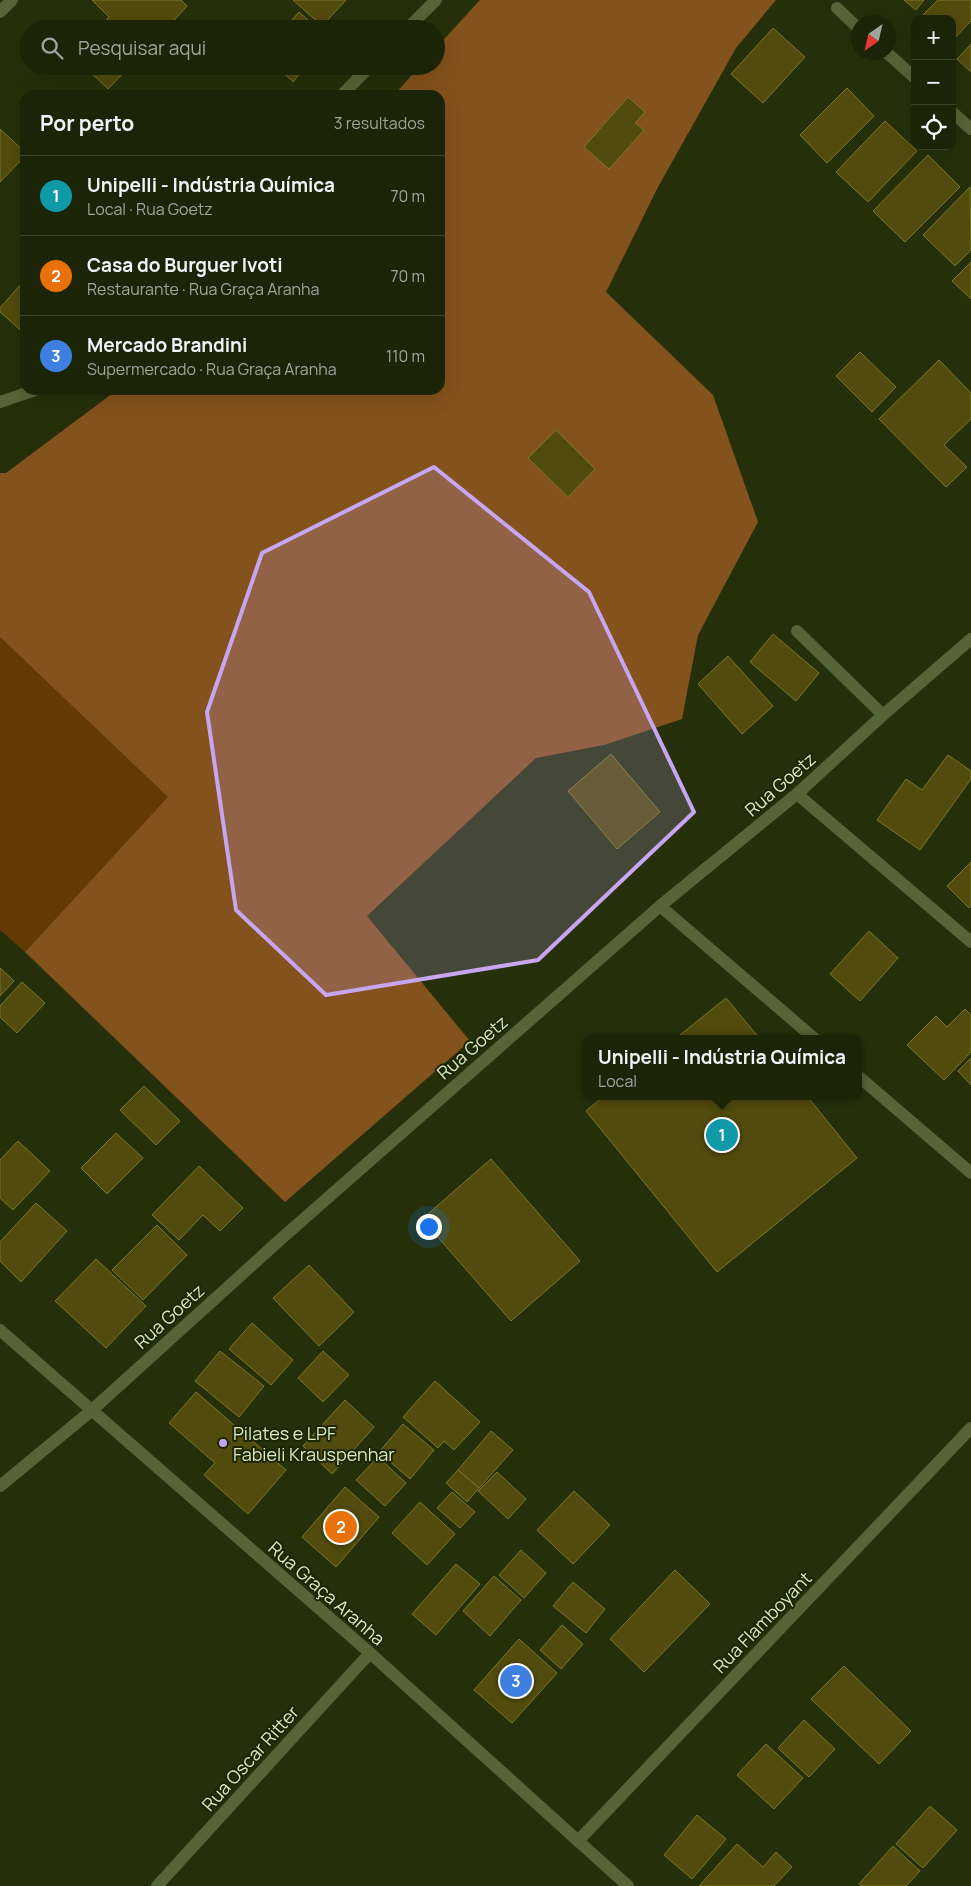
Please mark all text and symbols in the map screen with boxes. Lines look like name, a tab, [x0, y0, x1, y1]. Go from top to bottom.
north arrow	[851, 15, 896, 60]
map controls	[911, 15, 956, 150]
button: +	[911, 15, 956, 60]
search box	[20, 20, 445, 75]
icon: search	[38, 34, 66, 62]
text: Pesquisar aqui	[78, 35, 206, 61]
button: −	[911, 60, 956, 105]
button: locate	[911, 105, 956, 150]
text: Por perto	[40, 109, 134, 137]
text: 3 resultados	[334, 112, 425, 134]
text: Unipelli - Indústria Química	[87, 172, 335, 198]
text: 1	[52, 185, 60, 207]
text: 70 m	[390, 185, 425, 207]
text: Local · Rua Goetz	[87, 198, 213, 220]
text: Casa do Burguer Ivoti	[87, 252, 283, 278]
text: 2	[51, 265, 61, 287]
text: 70 m	[390, 265, 425, 287]
text: Restaurante · Rua Graça Aranha	[87, 278, 320, 300]
text: Mercado Brandini	[87, 332, 247, 358]
text: 3	[51, 345, 61, 367]
text: 110 m	[386, 345, 425, 367]
text: Supermercado · Rua Graça Aranha	[87, 358, 337, 380]
street label: Rua Goetz	[740, 747, 820, 821]
street label: Rua Goetz	[432, 1010, 512, 1084]
popup	[582, 1035, 862, 1100]
text: Unipelli - Indústria Química	[598, 1044, 846, 1070]
text: Local	[598, 1070, 637, 1092]
pin: 1	[706, 1116, 738, 1154]
your location	[416, 1214, 442, 1240]
street label: Rua Goetz	[129, 1278, 209, 1354]
place label: Pilates e LPF Fabieli Krauspenhar	[233, 1421, 395, 1466]
marker: Pilates e LPF Fabieli Krauspenhar	[217, 1437, 229, 1449]
pin: 2	[325, 1508, 357, 1546]
street label: Rua Graça Aranha	[264, 1536, 390, 1650]
street label: Rua Flamboyant	[707, 1566, 817, 1678]
pin: 3	[500, 1662, 532, 1700]
street label: Rua Oscar Ritter	[196, 1700, 304, 1816]

